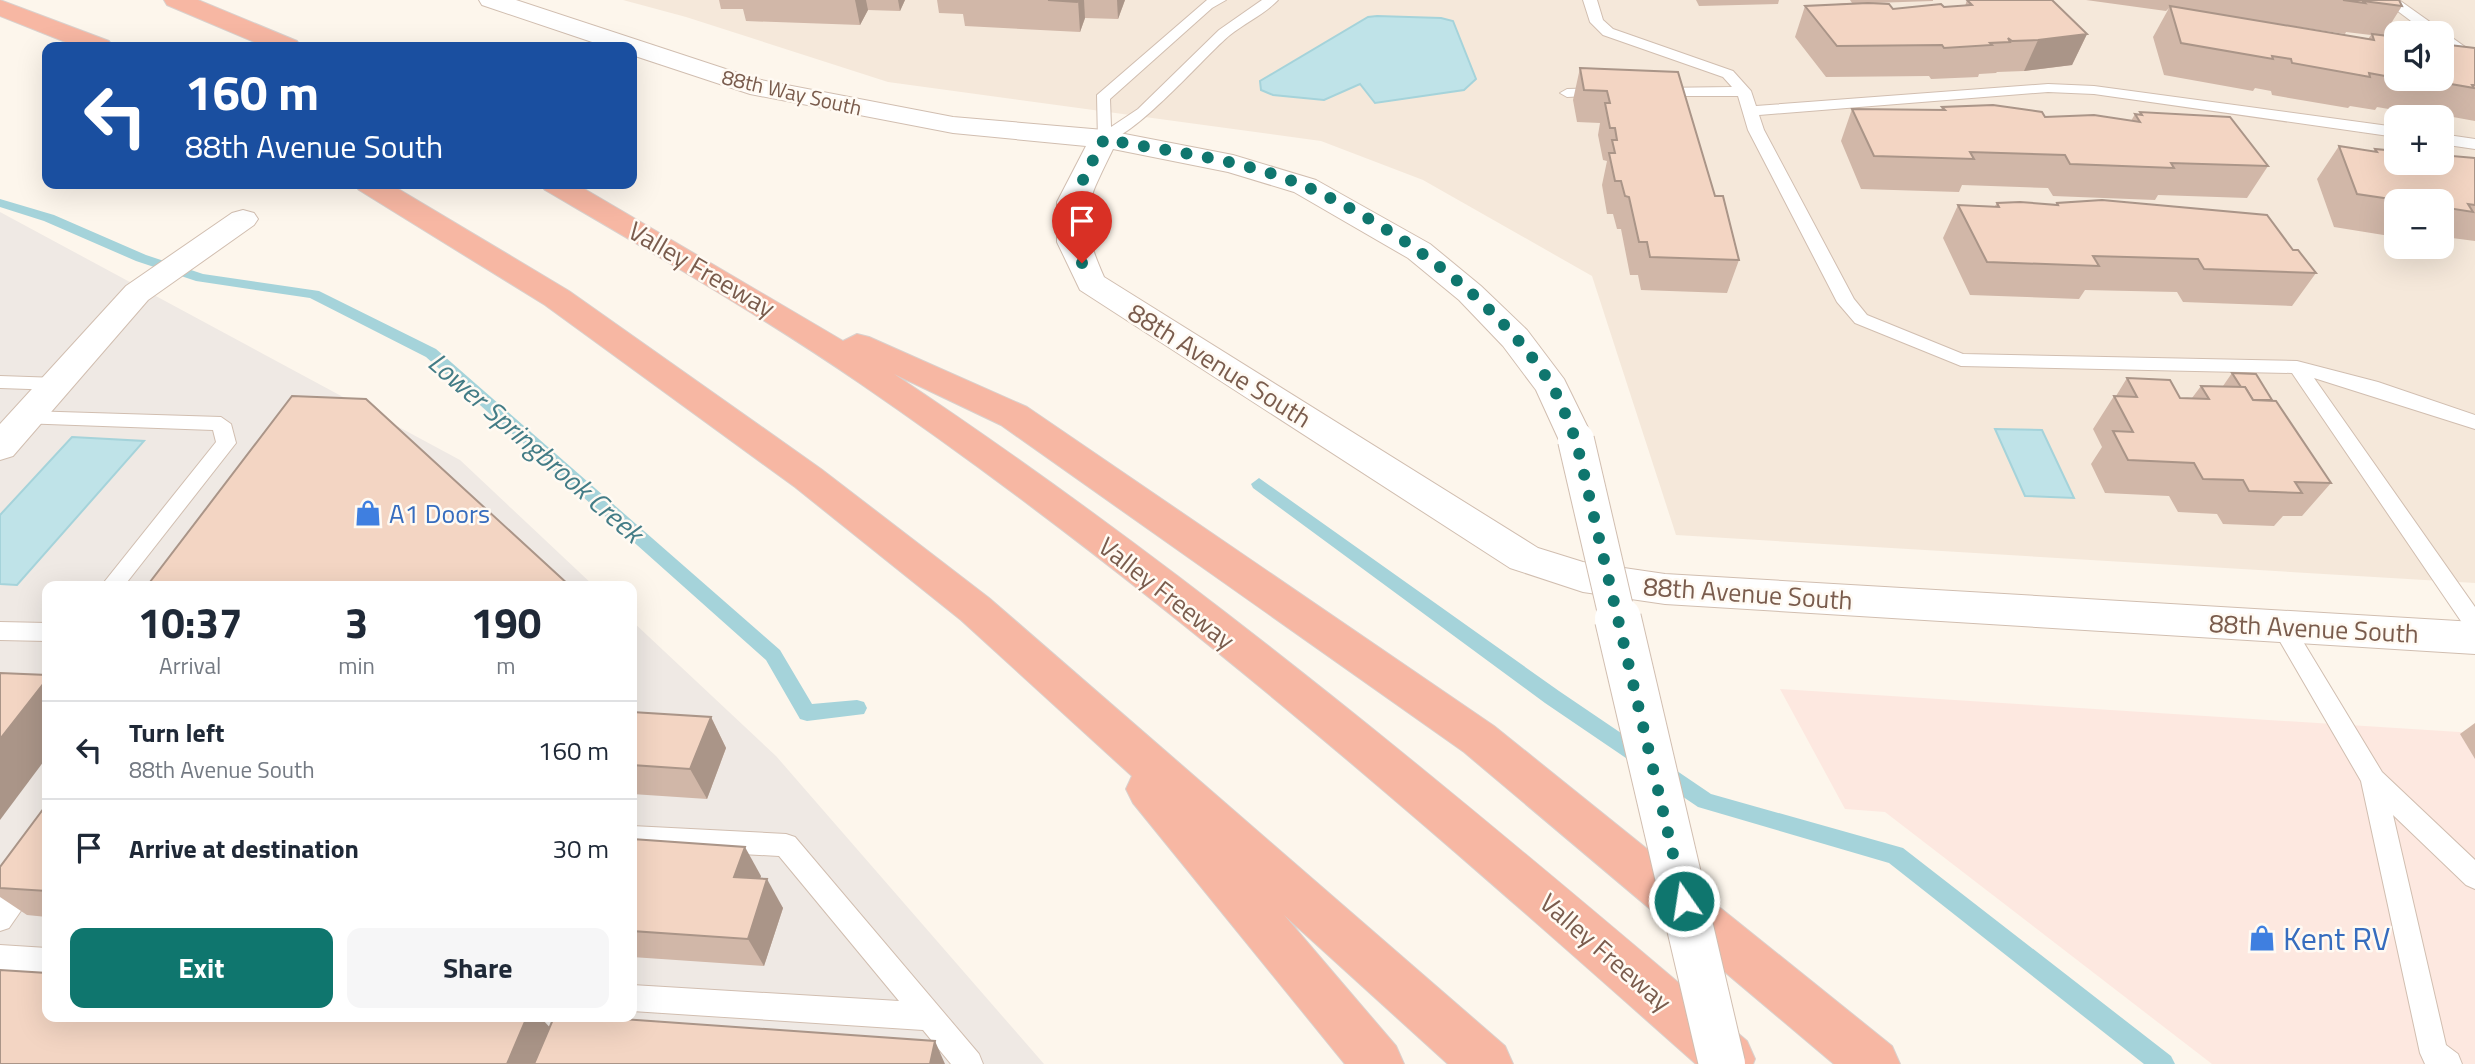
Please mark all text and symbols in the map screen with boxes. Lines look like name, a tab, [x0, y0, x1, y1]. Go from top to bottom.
map controls	[2384, 21, 2454, 259]
button: sound	[2384, 21, 2454, 91]
text: 160 m	[185, 54, 319, 129]
street label: 88th Way South	[719, 60, 865, 124]
icon: left	[70, 70, 161, 161]
button: +	[2384, 105, 2454, 175]
text: 88th Avenue South	[185, 122, 443, 170]
button: −	[2384, 189, 2454, 259]
pin	[1052, 191, 1112, 263]
icon: arrive	[1063, 202, 1101, 240]
street label: Valley Freeway	[621, 211, 783, 327]
street label: 88th Avenue South	[1121, 293, 1319, 437]
water label: Lower Springbrook Creek	[419, 341, 656, 555]
place label: A1 Doors	[389, 494, 490, 533]
shop icon: A1 Doors	[353, 498, 383, 528]
street label: Valley Freeway	[1090, 527, 1244, 659]
street label: 88th Avenue South	[1642, 566, 1854, 620]
text: 10:37	[138, 590, 243, 654]
text: 3	[345, 590, 368, 654]
text: 190	[471, 590, 541, 654]
street label: 88th Avenue South	[2208, 603, 2420, 653]
text: Arrival	[159, 648, 221, 683]
text: min	[338, 648, 375, 683]
text: m	[496, 648, 516, 683]
text: Turn left	[129, 713, 224, 752]
icon: left	[70, 731, 108, 769]
text: 160 m	[538, 731, 609, 770]
text: 88th Avenue South	[129, 752, 315, 787]
icon: arrive	[70, 829, 108, 867]
text: Arrive at destination	[129, 829, 359, 868]
text: 30 m	[552, 829, 609, 868]
position arrow	[1647, 864, 1721, 938]
street label: Valley Freeway	[1531, 884, 1681, 1020]
place label: Kent RV	[2283, 914, 2390, 962]
shop icon: Kent RV	[2247, 923, 2277, 953]
button: Exit	[70, 928, 333, 1008]
button: Share	[347, 928, 609, 1008]

